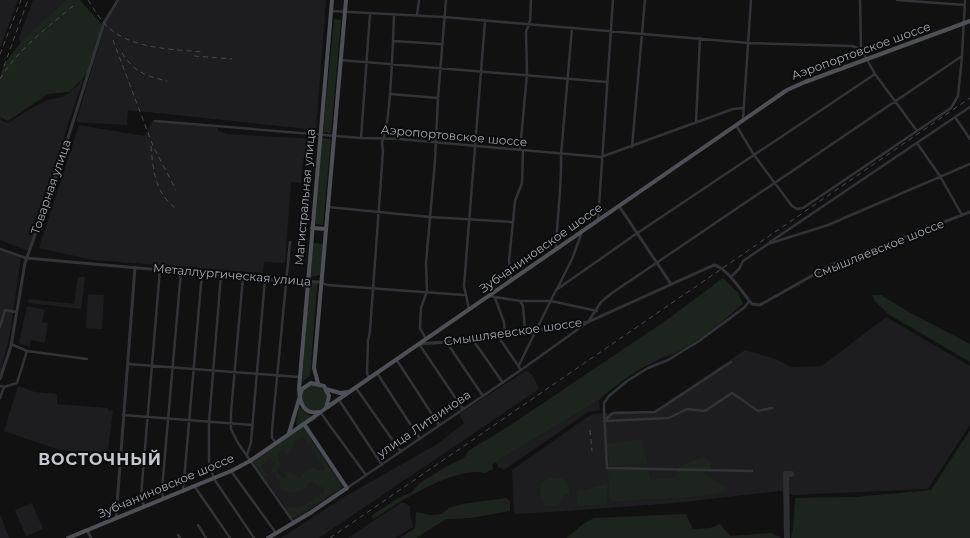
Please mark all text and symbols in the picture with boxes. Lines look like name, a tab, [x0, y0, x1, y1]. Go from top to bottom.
street label: Аэропортовское шоссе	[789, 18, 932, 83]
street label: Аэропортовское шоссе	[380, 122, 528, 149]
street label: Магистральная улица	[291, 128, 318, 266]
street label: Товарная улица	[27, 137, 74, 236]
street label: Зубчаниновское шоссе	[476, 199, 605, 296]
street label: Смышляевское шоссе	[811, 215, 946, 282]
street label: Металлургическая улица	[152, 260, 312, 289]
street label: Смышляевское шоссе	[443, 314, 583, 349]
street label: улица Литвинова	[373, 387, 473, 461]
district label: ВОСТОЧНЫЙ	[38, 449, 162, 469]
street label: Зубчаниновское шоссе	[95, 450, 236, 521]

